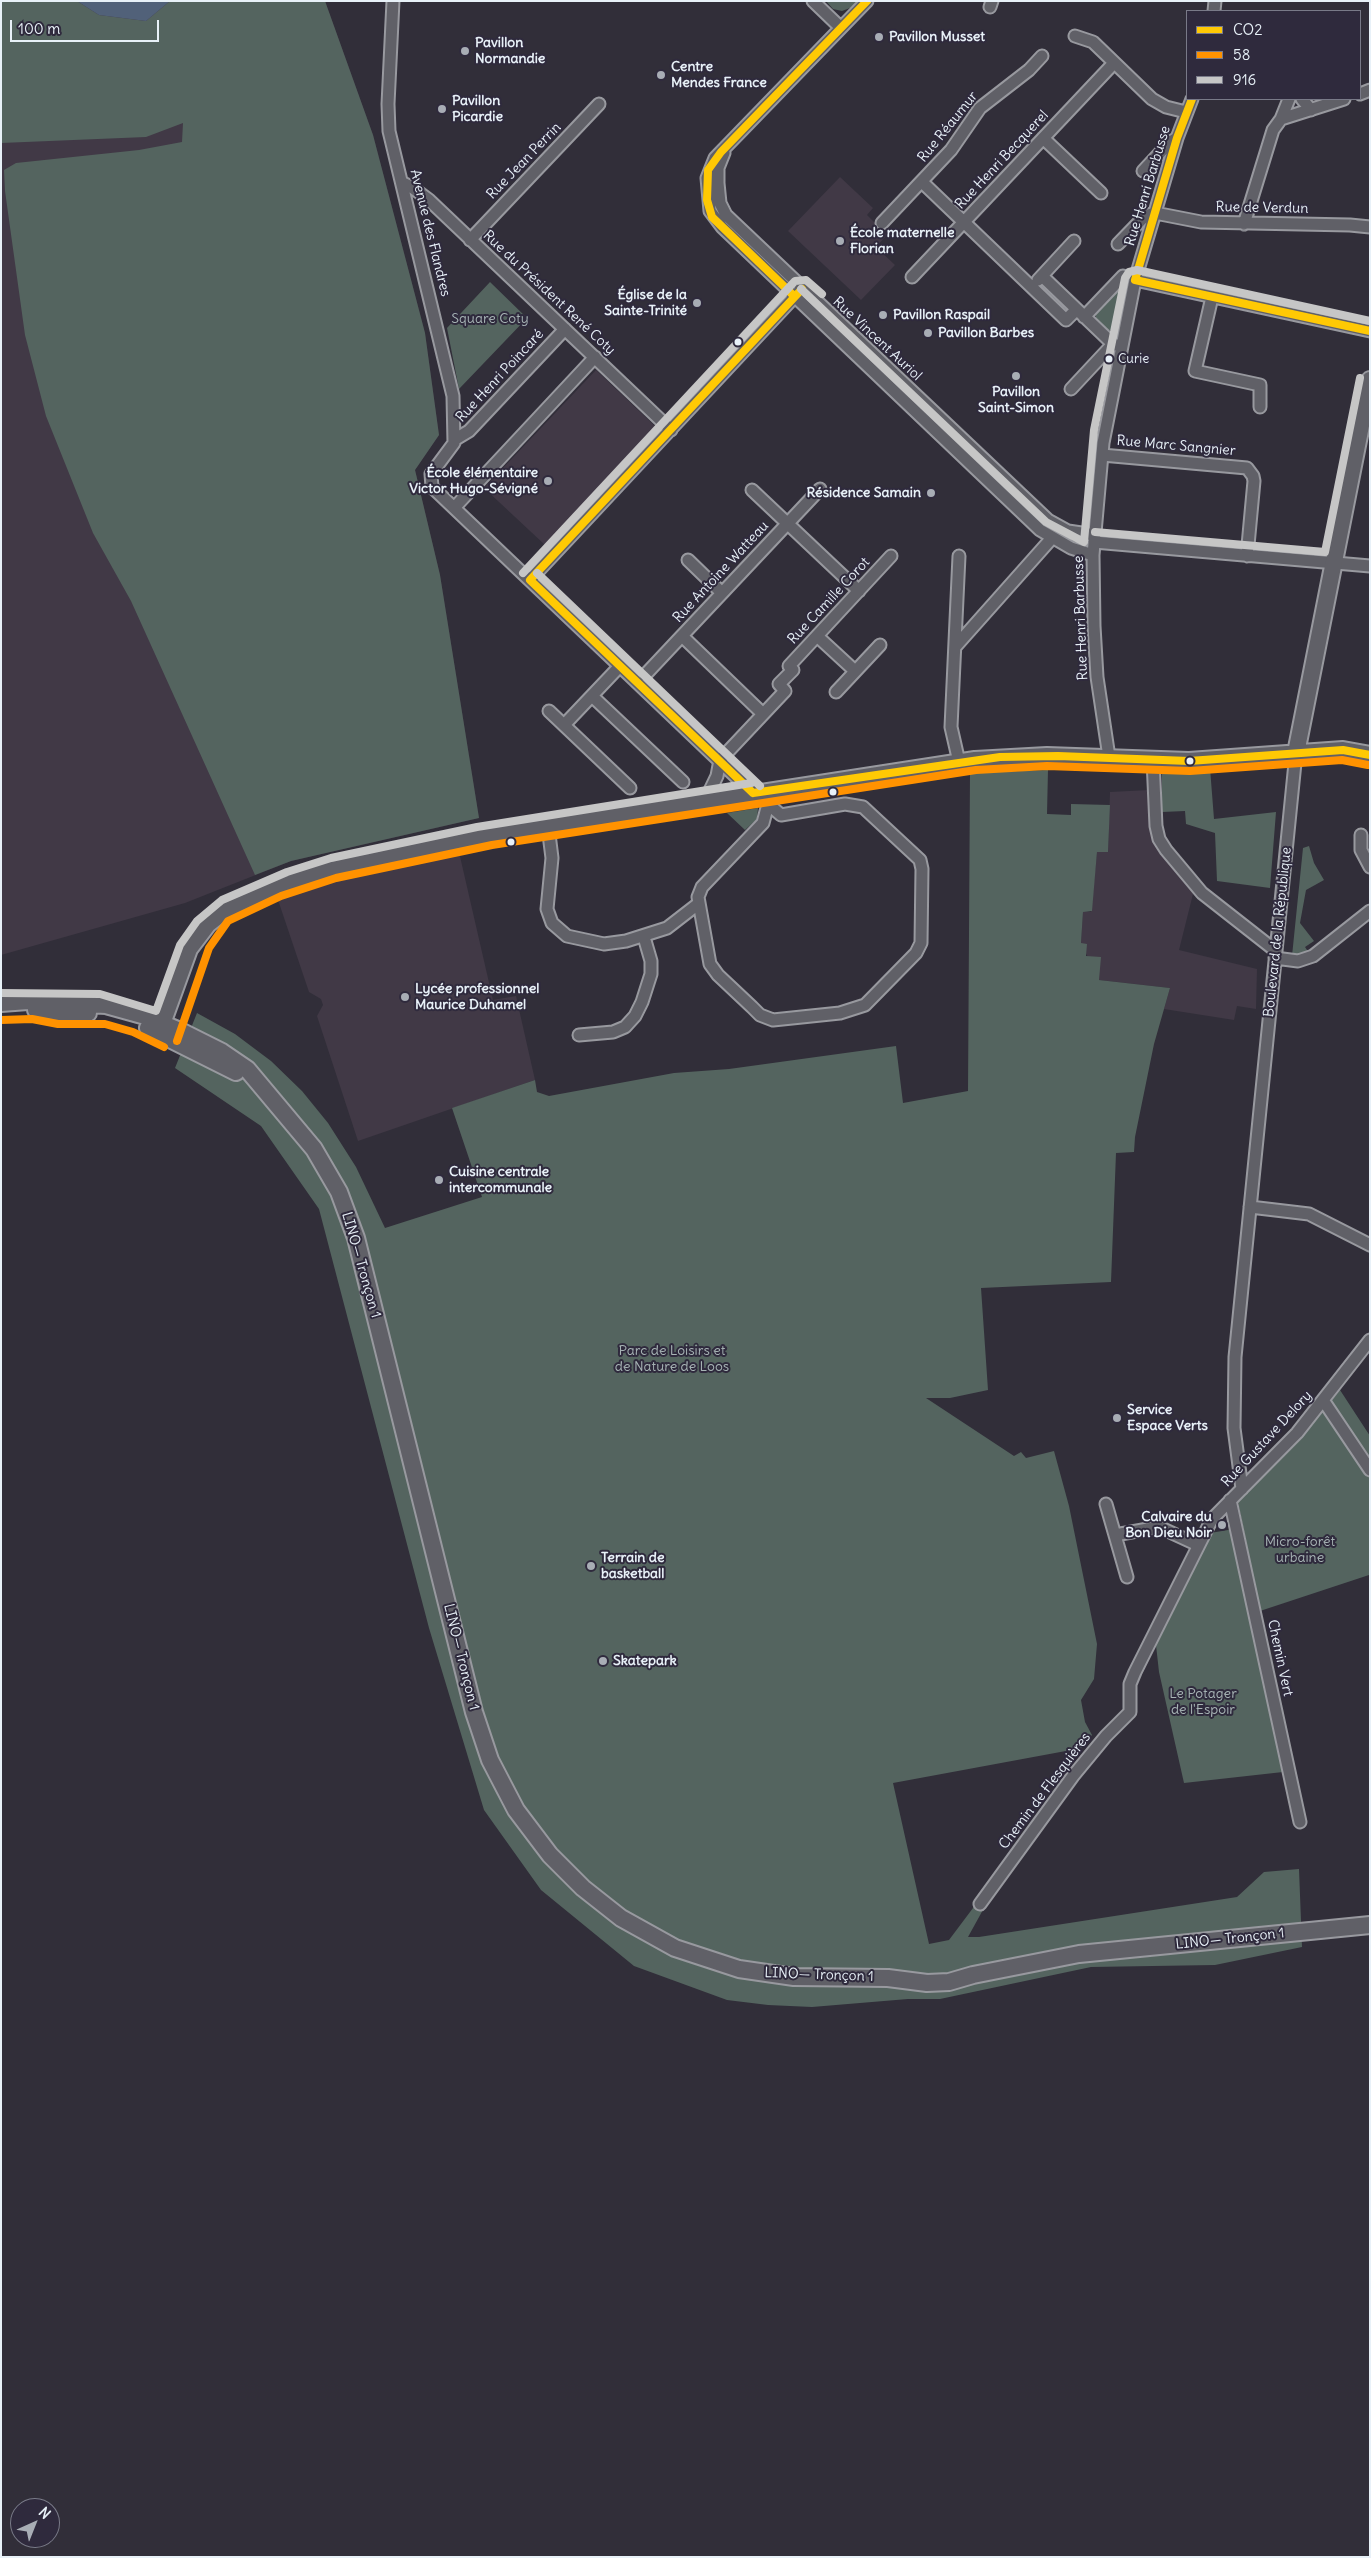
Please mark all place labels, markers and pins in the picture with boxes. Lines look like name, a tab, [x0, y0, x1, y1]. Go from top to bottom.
place label: Pavillon Musset	[889, 29, 985, 45]
marker: Pavillon Musset	[873, 31, 885, 43]
place label: Pavillon Normandie	[475, 35, 545, 68]
marker: Pavillon Normandie	[459, 45, 471, 57]
place label: Centre Mendes France	[671, 59, 767, 92]
marker: Centre Mendes France	[655, 69, 667, 81]
place label: Pavillon Picardie	[452, 93, 503, 125]
marker: Pavillon Picardie	[436, 103, 448, 115]
place label: École maternelle Florian	[850, 225, 954, 258]
marker: École maternelle Florian	[834, 235, 846, 247]
place label: Église de la Sainte-Trinité	[604, 287, 687, 320]
marker: Église de la Sainte-Trinité	[691, 297, 703, 309]
place label: Pavillon Raspail	[893, 307, 990, 323]
marker: Pavillon Raspail	[877, 309, 889, 321]
place label: Pavillon Barbes	[938, 325, 1034, 341]
marker: Pavillon Barbes	[922, 327, 934, 339]
unlabelled marker	[733, 337, 743, 347]
place label: Curie	[1118, 351, 1149, 367]
marker: Curie	[1104, 354, 1114, 364]
marker: Pavillon Saint-Simon	[1010, 370, 1022, 382]
place label: Pavillon Saint-Simon	[978, 384, 1054, 417]
place label: École élémentaire Victor Hugo-Sévigné	[409, 465, 538, 498]
marker: École élémentaire Victor Hugo-Sévigné	[542, 475, 554, 487]
place label: Résidence Samain	[806, 485, 921, 501]
marker: Résidence Samain	[925, 487, 937, 499]
unlabelled marker	[1185, 756, 1195, 766]
unlabelled marker	[828, 787, 838, 797]
unlabelled marker	[506, 837, 516, 847]
place label: Lycée professionnel Maurice Duhamel	[415, 981, 539, 1014]
marker: Lycée professionnel Maurice Duhamel	[399, 991, 411, 1003]
place label: Cuisine centrale intercommunale	[449, 1164, 552, 1196]
marker: Cuisine centrale intercommunale	[433, 1174, 445, 1186]
place label: Service Espace Verts	[1127, 1402, 1208, 1434]
marker: Service Espace Verts	[1111, 1412, 1123, 1424]
place label: Calvaire du Bon Dieu Noir	[1125, 1509, 1212, 1541]
marker: Calvaire du Bon Dieu Noir	[1216, 1519, 1228, 1531]
place label: Terrain de basketball	[601, 1550, 664, 1582]
marker: Terrain de basketball	[585, 1560, 597, 1572]
place label: Skatepark	[613, 1653, 677, 1669]
marker: Skatepark	[597, 1655, 609, 1667]

